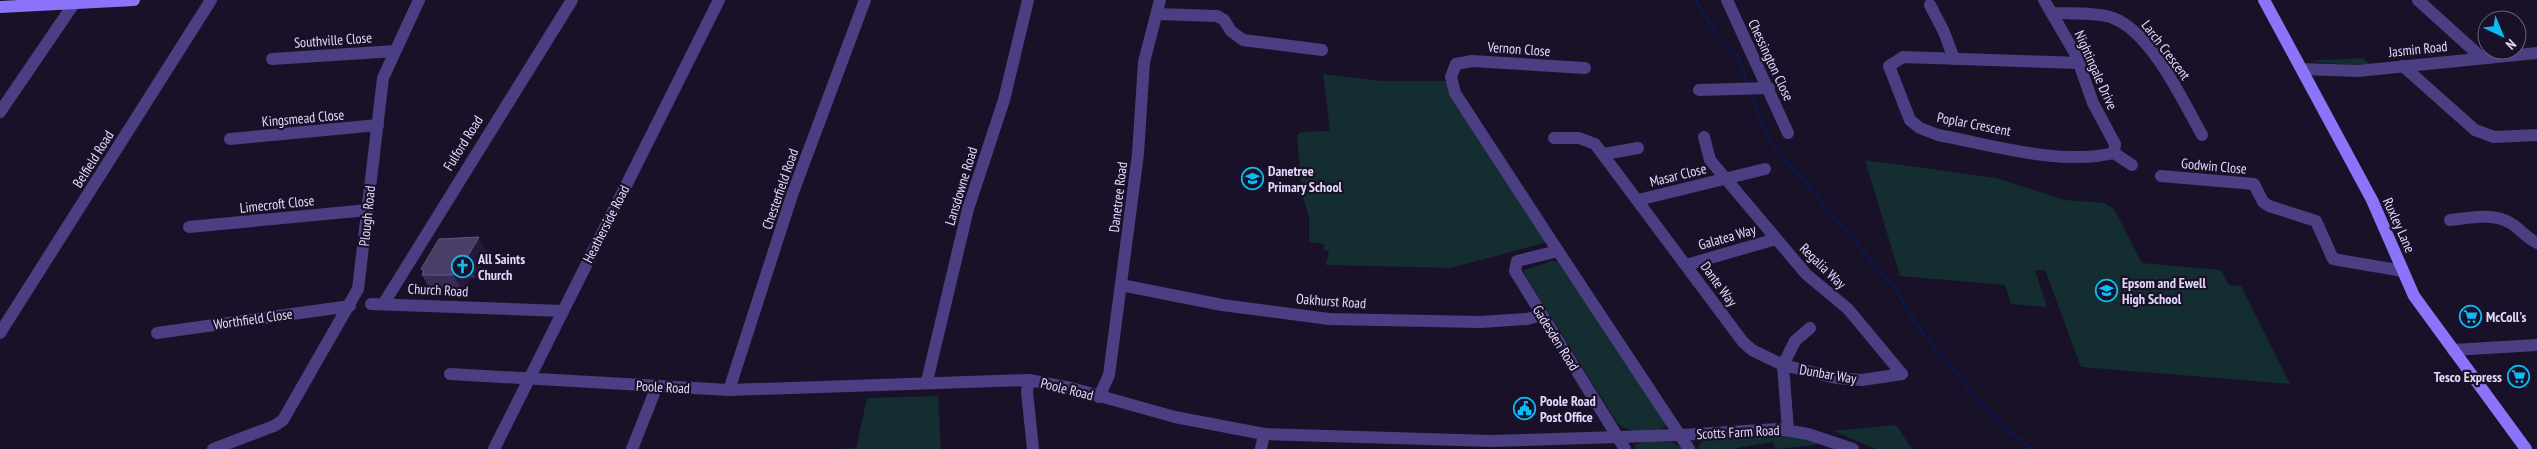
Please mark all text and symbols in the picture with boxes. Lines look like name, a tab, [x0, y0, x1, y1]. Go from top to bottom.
north arrow	[2477, 10, 2527, 60]
street label: Chessington Close	[1744, 16, 1798, 104]
street label: Larch Crescent	[2138, 17, 2194, 84]
street label: Southville Close	[293, 28, 373, 52]
street label: Nightingale Drive	[2071, 28, 2122, 113]
text: N	[2502, 35, 2520, 53]
street label: Jasmin Road	[2387, 37, 2448, 61]
street label: Vernon Close	[1486, 38, 1551, 60]
street label: Kingsmead Close	[261, 105, 345, 131]
street label: Poplar Crescent	[1936, 108, 2013, 140]
street label: Fulford Road	[439, 112, 487, 174]
street label: Belfield Road	[68, 127, 118, 191]
street label: Lansdowne Road	[941, 145, 981, 227]
street label: Chesterfield Road	[758, 146, 802, 232]
street label: Godwin Close	[2181, 154, 2248, 178]
street label: Masar Close	[1648, 159, 1708, 191]
street label: Danetree Road	[1105, 161, 1131, 233]
place label: Danetree Primary School	[1268, 162, 1343, 196]
school or university icon: Danetree Primary School	[1240, 167, 1264, 191]
street label: Heatherside Road	[579, 182, 633, 266]
street label: Plough Road	[355, 185, 379, 247]
street label: Limecroft Close	[239, 191, 315, 217]
street label: Ruxley Lane	[2379, 195, 2419, 256]
street label: Galatea Way	[1696, 220, 1759, 254]
street label: Regalia Way	[1796, 239, 1851, 293]
place label: All Saints Church	[477, 250, 525, 284]
church icon: All Saints Church	[450, 255, 474, 279]
street label: Dante Way	[1697, 258, 1742, 311]
place label: Epsom and Ewell High School	[2122, 274, 2206, 308]
street label: Church Road	[407, 279, 469, 301]
school or university icon: Epsom and Ewell High School	[2094, 279, 2118, 303]
street label: Oakhurst Road	[1295, 290, 1367, 312]
street label: Gadesden Road	[1529, 302, 1583, 374]
street label: Worthfield Close	[212, 305, 294, 333]
supermarket icon: McColl's	[2458, 305, 2482, 329]
place label: McColl's	[2486, 308, 2526, 326]
street label: Dunbar Way	[1798, 360, 1859, 388]
supermarket icon: Tesco Express	[2506, 365, 2530, 389]
place label: Tesco Express	[2434, 368, 2502, 386]
street label: Poole Road	[1039, 374, 1095, 404]
street label: Poole Road	[636, 377, 690, 397]
place label: Poole Road Post Office	[1540, 392, 1596, 426]
public building icon: Poole Road Post Office	[1512, 397, 1536, 421]
street label: Scotts Farm Road	[1696, 421, 1780, 443]

